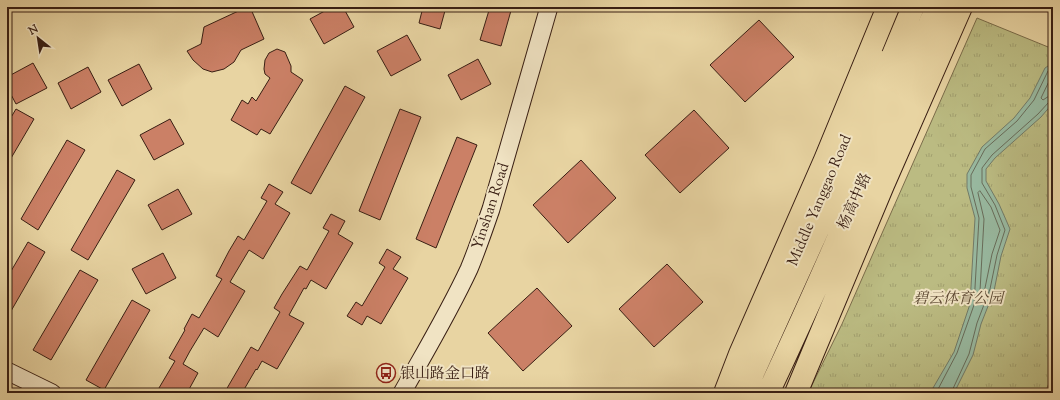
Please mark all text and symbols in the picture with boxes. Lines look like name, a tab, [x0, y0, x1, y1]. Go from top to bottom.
north arrow	[18, 18, 58, 58]
text: N	[25, 21, 41, 40]
street label: Middle Yanggao Road	[783, 131, 858, 269]
street label: Yinshan Road	[468, 160, 516, 253]
street label: 杨高中路	[834, 170, 877, 233]
park label: 碧云体育公园	[913, 289, 1005, 310]
bus stop icon: 银山路金口路	[375, 362, 397, 384]
place label: 银山路金口路	[400, 364, 490, 385]

